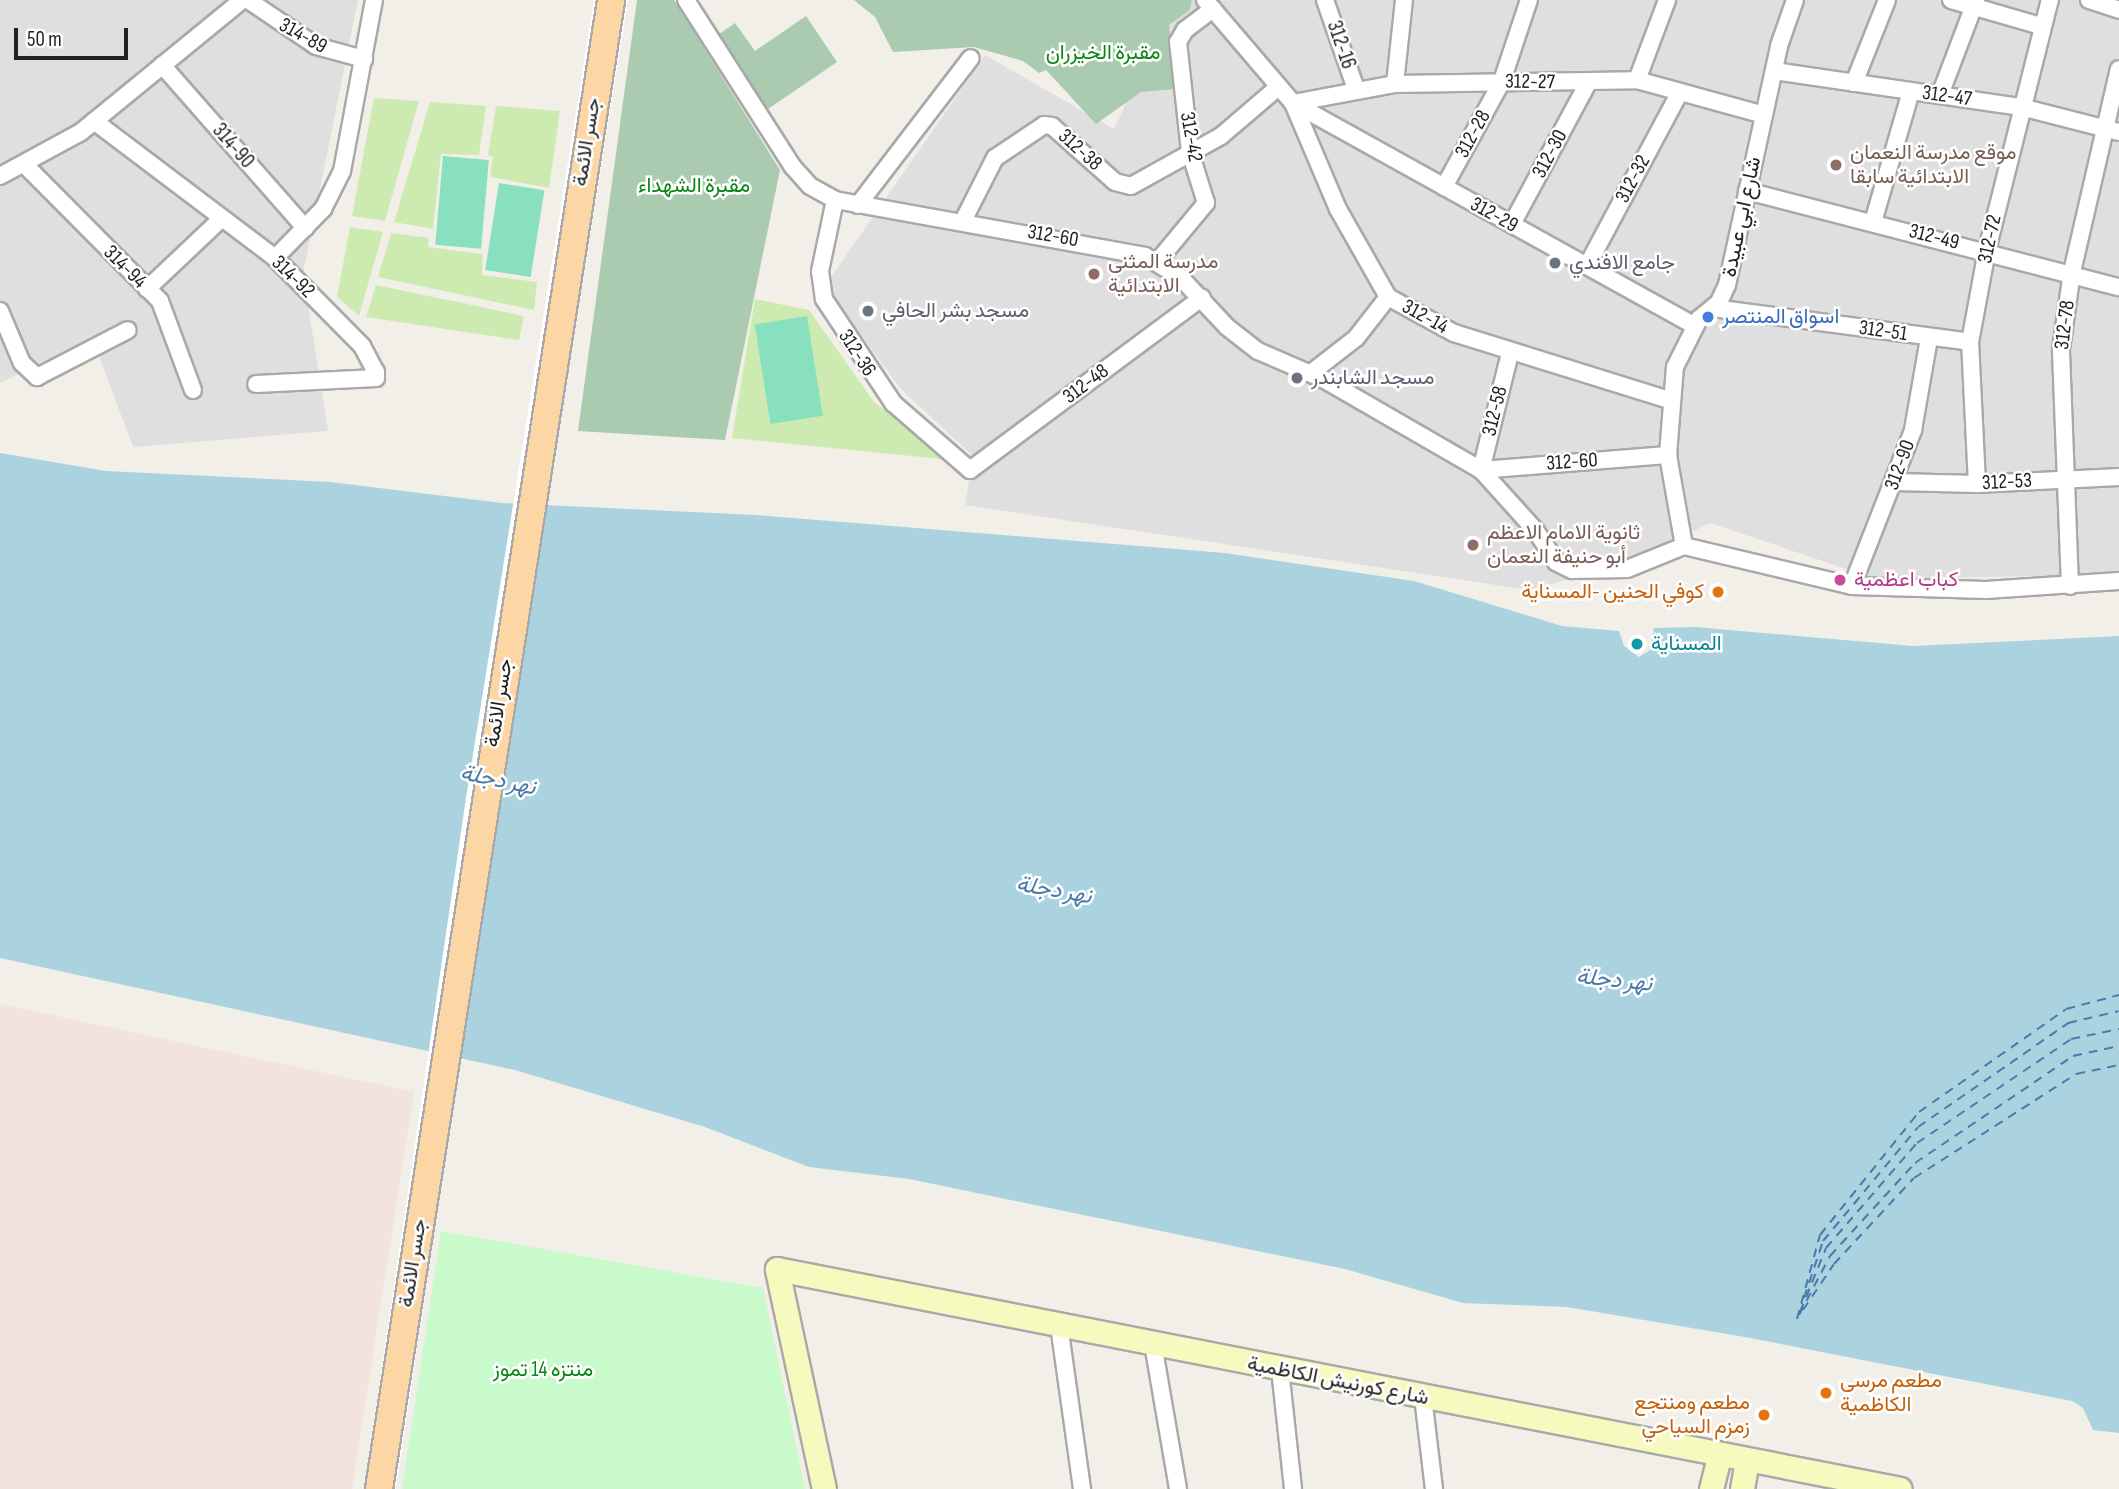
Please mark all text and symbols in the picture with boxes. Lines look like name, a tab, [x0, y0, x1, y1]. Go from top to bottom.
street label: 314-89	[275, 13, 331, 59]
scale bar	[18, 14, 131, 58]
street label: 312-16	[1321, 18, 1361, 72]
text: 50 m	[27, 27, 62, 52]
park label: مقبرة الخيزران	[1046, 40, 1160, 66]
street label: 312-27	[1505, 69, 1555, 95]
street label: 312-47	[1921, 80, 1973, 112]
street label: جسر الائمة	[568, 96, 606, 188]
street label: 312-28	[1450, 106, 1496, 162]
street label: 312-42	[1174, 110, 1208, 164]
street label: 314-90	[207, 118, 259, 174]
street label: 312-38	[1053, 124, 1107, 176]
street label: 312-30	[1527, 126, 1573, 182]
place label: موقع مدرسة النعمان الابتدائية سابقا	[1850, 140, 2017, 190]
street label: 312-32	[1610, 151, 1656, 207]
street label: شارع ابي عبيدة	[1717, 155, 1767, 279]
marker: موقع مدرسة النعمان الابتدائية سابقا	[1828, 157, 1844, 173]
park label: مقبرة الشهداء	[638, 173, 750, 199]
street label: 312-29	[1466, 192, 1522, 238]
street label: 312-72	[1973, 212, 2007, 266]
street label: 312-60	[1026, 219, 1080, 253]
street label: 312-49	[1906, 219, 1962, 255]
street label: 314-94	[98, 240, 152, 294]
place label: مدرسة المثنى الابتدائية	[1108, 249, 1218, 299]
street label: 314-92	[266, 250, 320, 304]
place label: جامع الافندي	[1569, 250, 1675, 276]
marker: جامع الافندي	[1547, 255, 1563, 271]
marker: مدرسة المثنى الابتدائية	[1086, 266, 1102, 282]
street label: 312-14	[1398, 294, 1452, 340]
place label: مسجد بشر الحافي	[882, 298, 1029, 324]
street label: 312-78	[2049, 299, 2081, 351]
marker: مسجد بشر الحافي	[860, 303, 876, 319]
place label: اسواق المنتصر	[1722, 304, 1839, 330]
marker: اسواق المنتصر	[1700, 309, 1716, 325]
street label: 312-51	[1857, 315, 1909, 347]
street label: 312-36	[833, 325, 881, 381]
street label: 312-48	[1058, 359, 1114, 409]
place label: مسجد الشابندر	[1311, 365, 1435, 391]
marker: مسجد الشابندر	[1289, 370, 1305, 386]
street label: 312-58	[1477, 384, 1513, 438]
street label: 312-90	[1879, 437, 1921, 493]
street label: 312-60	[1546, 448, 1598, 476]
street label: 312-53	[1981, 468, 2033, 496]
place label: ثانوية الامام الاعظم أبو حنيفة النعمان	[1487, 520, 1640, 570]
marker: ثانوية الامام الاعظم أبو حنيفة النعمان	[1465, 537, 1481, 553]
place label: كباب اعظمية	[1854, 567, 1958, 593]
marker: كباب اعظمية	[1832, 572, 1848, 588]
place label: كوفي الحنين -المسناية	[1521, 579, 1704, 605]
marker: كوفي الحنين -المسناية	[1710, 584, 1726, 600]
place label: المسناية	[1651, 631, 1722, 657]
marker: المسناية	[1629, 636, 1645, 652]
street label: جسر الائمة	[480, 657, 518, 749]
water label: نهر دجلة	[458, 759, 538, 801]
water label: نهر دجلة	[1014, 870, 1094, 910]
water label: نهر دجلة	[1575, 962, 1653, 998]
street label: جسر الائمة	[394, 1217, 432, 1309]
street label: شارع كورنيش الكاظمية	[1245, 1351, 1431, 1411]
park label: منتزه 14 تموز	[493, 1357, 593, 1383]
place label: مطعم مرسى الكاظمية	[1840, 1368, 1942, 1418]
marker: مطعم مرسى الكاظمية	[1818, 1385, 1834, 1401]
place label: مطعم ومنتجع زمزم السياحي	[1634, 1390, 1750, 1440]
marker: مطعم ومنتجع زمزم السياحي	[1756, 1407, 1772, 1423]

